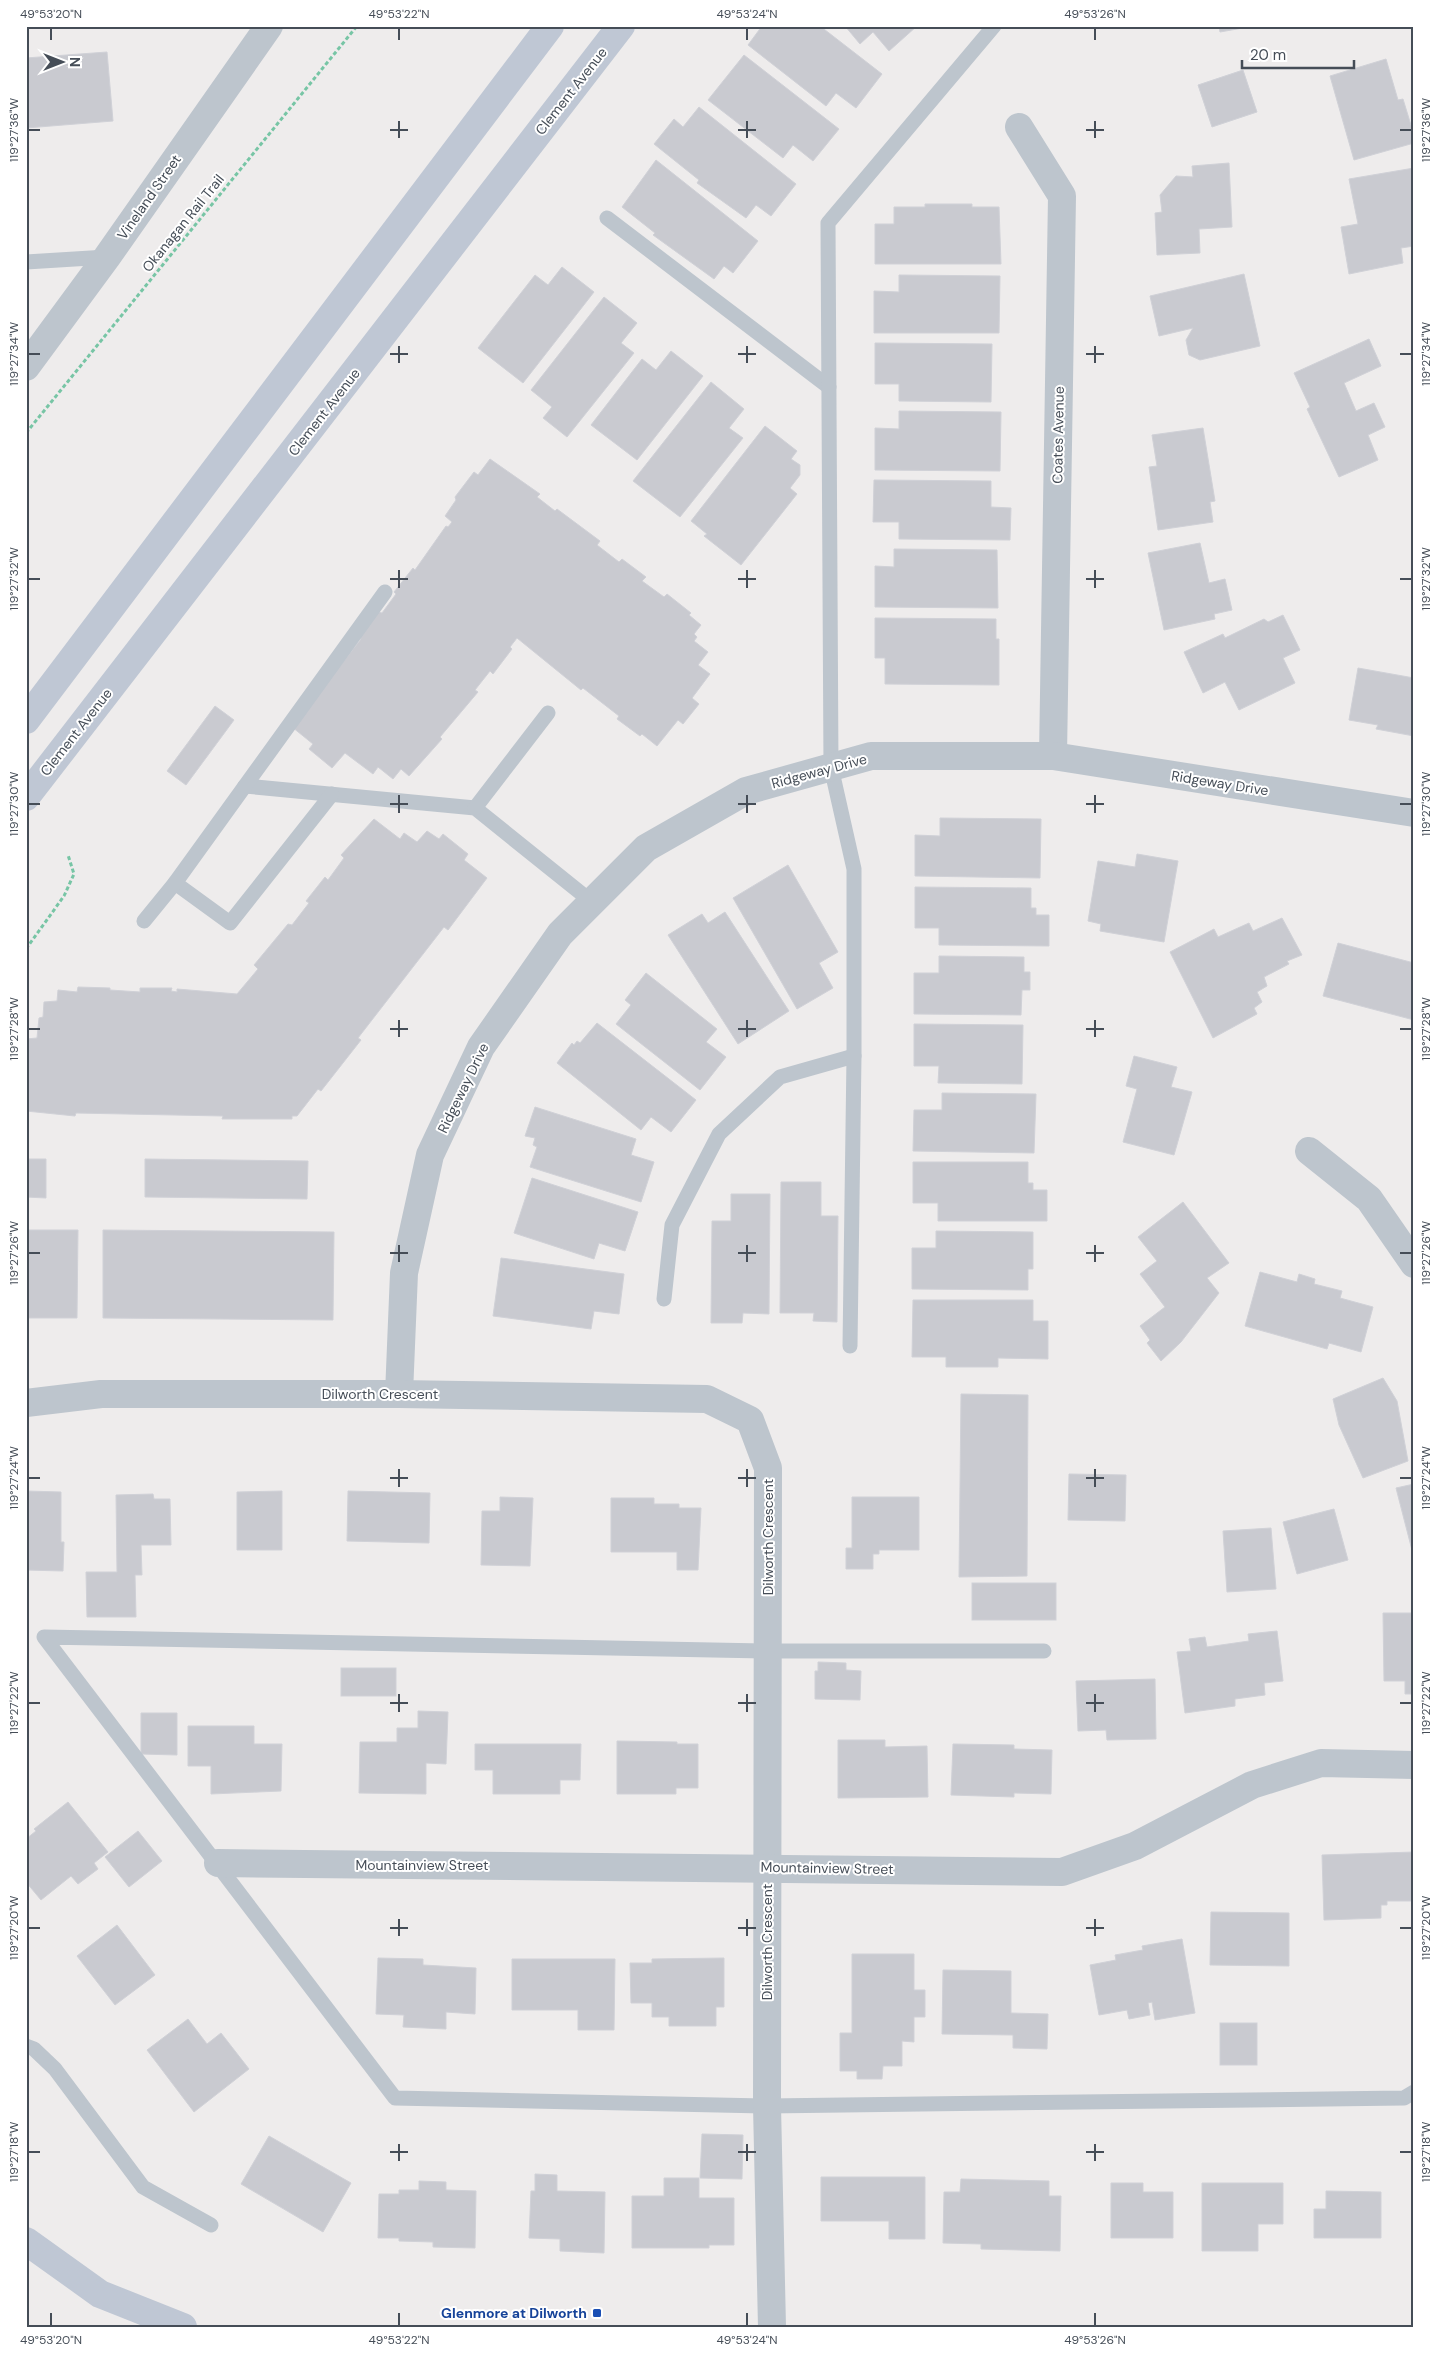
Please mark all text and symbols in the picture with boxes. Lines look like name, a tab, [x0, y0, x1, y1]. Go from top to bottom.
text: 49°53'20"N	[20, 6, 82, 22]
text: 49°53'22"N	[369, 6, 429, 22]
text: 49°53'24"N	[716, 6, 778, 22]
text: 49°53'26"N	[1064, 6, 1126, 22]
north arrow	[38, 38, 88, 88]
scale bar	[1242, 38, 1355, 70]
street label: Clement Avenue	[531, 44, 611, 138]
text: 20 m	[1250, 45, 1286, 65]
text: N	[66, 57, 84, 67]
text: 119°27'36"W	[6, 97, 22, 162]
text: 119°27'36"W	[1418, 97, 1434, 162]
street label: Vineland Street	[113, 151, 185, 243]
street label: Okanagan Rail Trail	[138, 170, 228, 276]
text: 119°27'34"W	[6, 322, 22, 386]
text: 119°27'34"W	[1418, 322, 1434, 386]
street label: Clement Avenue	[284, 365, 364, 459]
street label: Coates Avenue	[1048, 386, 1068, 484]
text: 119°27'32"W	[6, 547, 22, 611]
text: 119°27'32"W	[1418, 547, 1434, 611]
street label: Clement Avenue	[36, 685, 116, 779]
street label: Ridgeway Drive	[769, 750, 869, 792]
street label: Ridgeway Drive	[1170, 766, 1270, 800]
text: 119°27'30"W	[6, 771, 22, 836]
text: 119°27'30"W	[1418, 771, 1434, 836]
text: 119°27'28"W	[6, 997, 22, 1061]
text: 119°27'28"W	[1418, 997, 1434, 1061]
street label: Ridgeway Drive	[433, 1040, 493, 1136]
text: 119°27'26"W	[6, 1221, 22, 1285]
text: 119°27'26"W	[1418, 1221, 1434, 1285]
street label: Dilworth Crescent	[322, 1385, 438, 1403]
text: 119°27'24"W	[6, 1446, 22, 1510]
text: 119°27'24"W	[1418, 1446, 1434, 1510]
street label: Dilworth Crescent	[759, 1479, 777, 1595]
text: 119°27'22"W	[6, 1671, 22, 1735]
text: 119°27'22"W	[1418, 1671, 1434, 1735]
street label: Mountainview Street	[356, 1856, 489, 1874]
street label: Mountainview Street	[760, 1858, 894, 1878]
street label: Dilworth Crescent	[758, 1884, 776, 2000]
text: 119°27'20"W	[6, 1895, 22, 1960]
text: 119°27'20"W	[1418, 1895, 1434, 1960]
text: 119°27'18"W	[6, 2121, 22, 2182]
text: 119°27'18"W	[1418, 2121, 1434, 2182]
place label: Glenmore at Dilworth	[441, 2304, 587, 2322]
marker: Glenmore at Dilworth	[591, 2307, 603, 2319]
text: 49°53'20"N	[20, 2332, 82, 2348]
text: 49°53'22"N	[369, 2332, 429, 2348]
text: 49°53'24"N	[716, 2332, 778, 2348]
text: 49°53'26"N	[1064, 2332, 1126, 2348]

